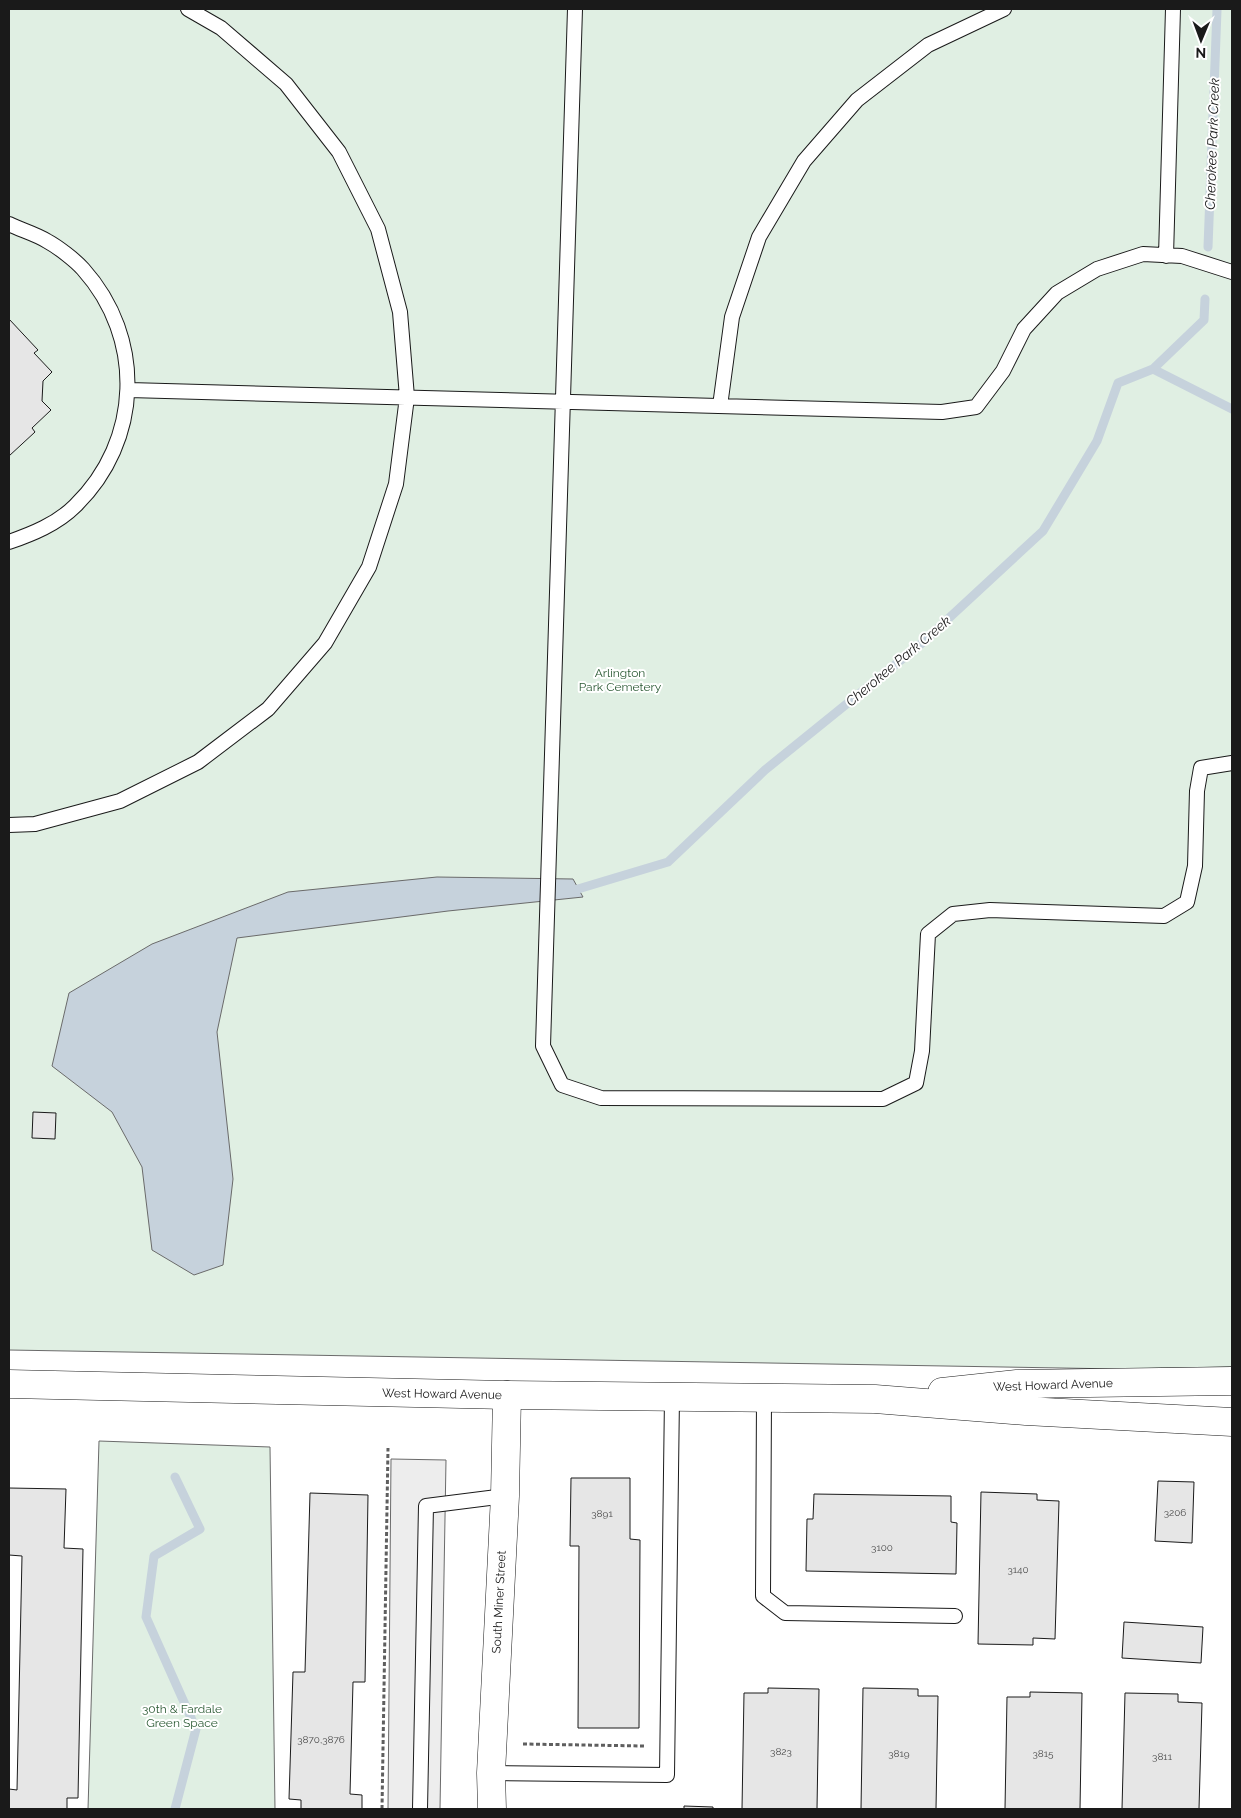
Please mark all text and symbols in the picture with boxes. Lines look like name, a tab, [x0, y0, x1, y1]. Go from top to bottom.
north arrow	[1176, 15, 1226, 65]
text: N	[1195, 45, 1206, 61]
water label: Cherokee Park Creek	[1202, 77, 1222, 210]
water label: Cherokee Park Creek	[842, 612, 954, 709]
park label: Arlington Park Cemetery	[579, 666, 662, 694]
street label: West Howard Avenue	[993, 1376, 1113, 1394]
street label: West Howard Avenue	[382, 1386, 502, 1402]
house number: 3206	[1164, 1507, 1186, 1518]
house number: 3891	[591, 1508, 613, 1519]
house number: 3100	[871, 1542, 893, 1553]
street label: South Miner Street	[489, 1550, 509, 1654]
house number: 3140	[1007, 1564, 1029, 1575]
park label: 30th & Fardale Green Space	[142, 1702, 222, 1730]
house number: 3870,3876	[297, 1734, 345, 1745]
house number: 3823	[770, 1746, 792, 1757]
house number: 3819	[888, 1748, 910, 1759]
house number: 3815	[1033, 1748, 1054, 1759]
house number: 3811	[1152, 1751, 1173, 1762]

